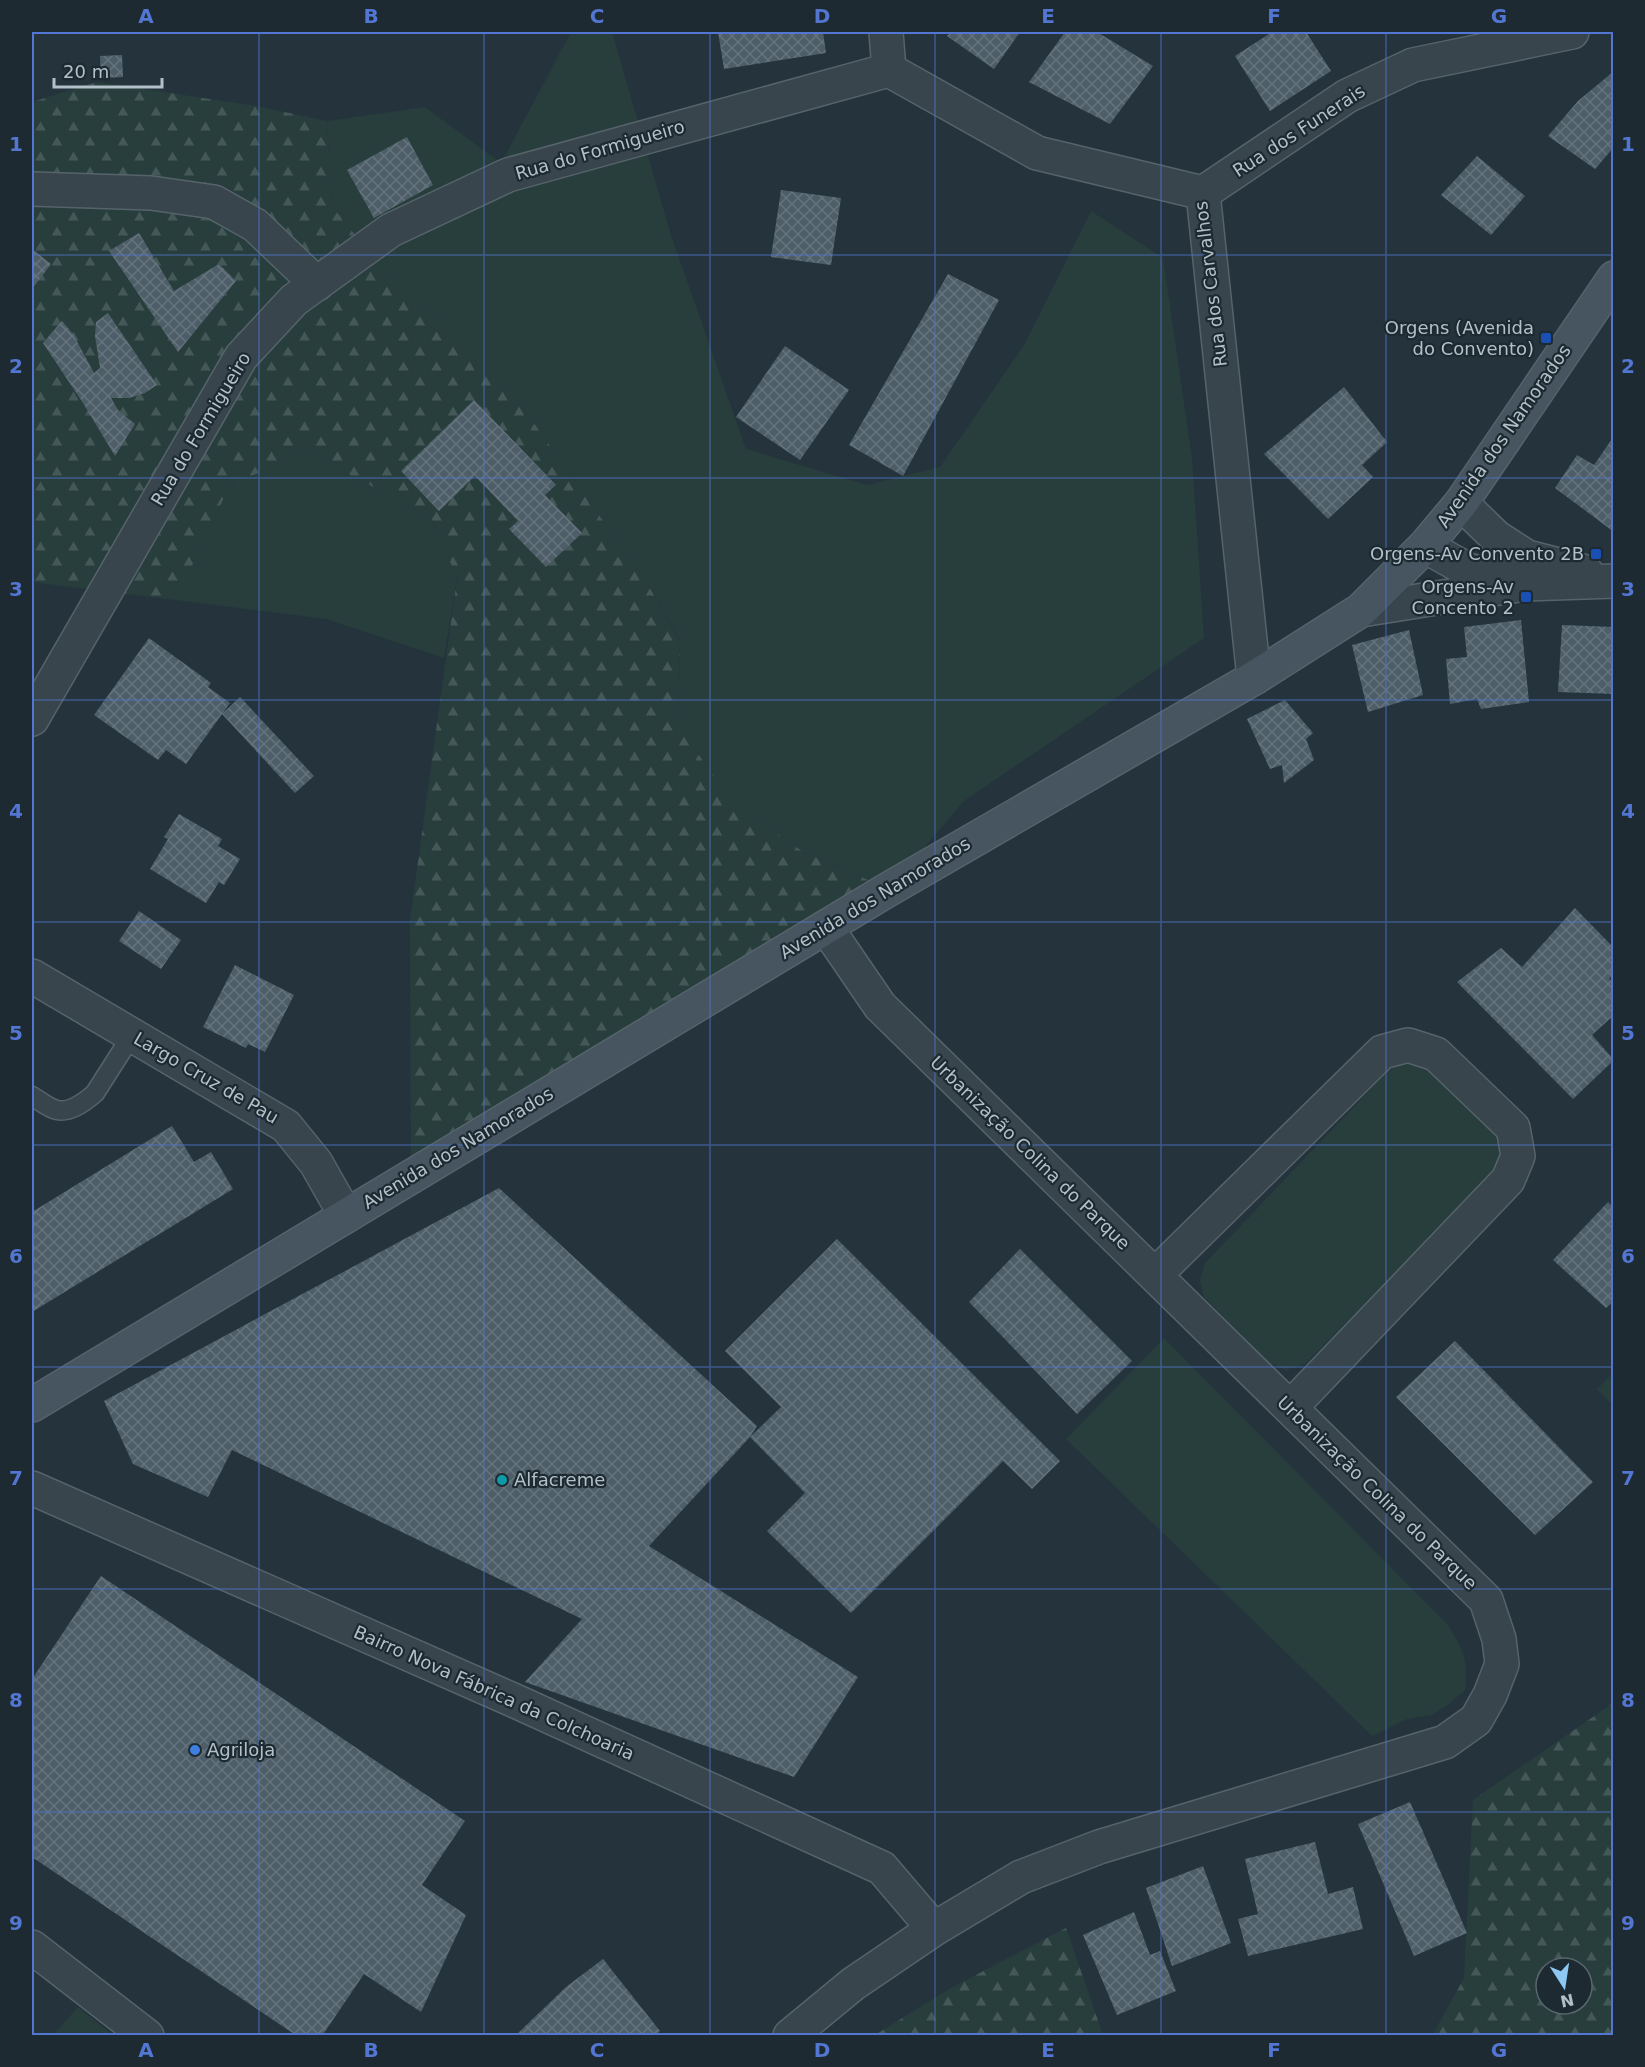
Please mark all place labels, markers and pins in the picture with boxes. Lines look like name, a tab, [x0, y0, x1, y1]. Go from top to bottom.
place label: Orgens (Avenida do Convento)	[1385, 317, 1534, 359]
marker: Orgens (Avenida do Convento)	[1539, 331, 1553, 345]
place label: Orgens-Av Convento 2B	[1370, 543, 1584, 564]
marker: Orgens-Av Convento 2B	[1589, 547, 1603, 561]
place label: Orgens-Av Concento 2	[1411, 576, 1514, 618]
marker: Orgens-Av Concento 2	[1519, 590, 1533, 604]
place label: Alfacreme	[514, 1469, 605, 1490]
marker: Alfacreme	[495, 1473, 509, 1487]
place label: Agriloja	[207, 1739, 275, 1760]
marker: Agriloja	[188, 1743, 202, 1757]

